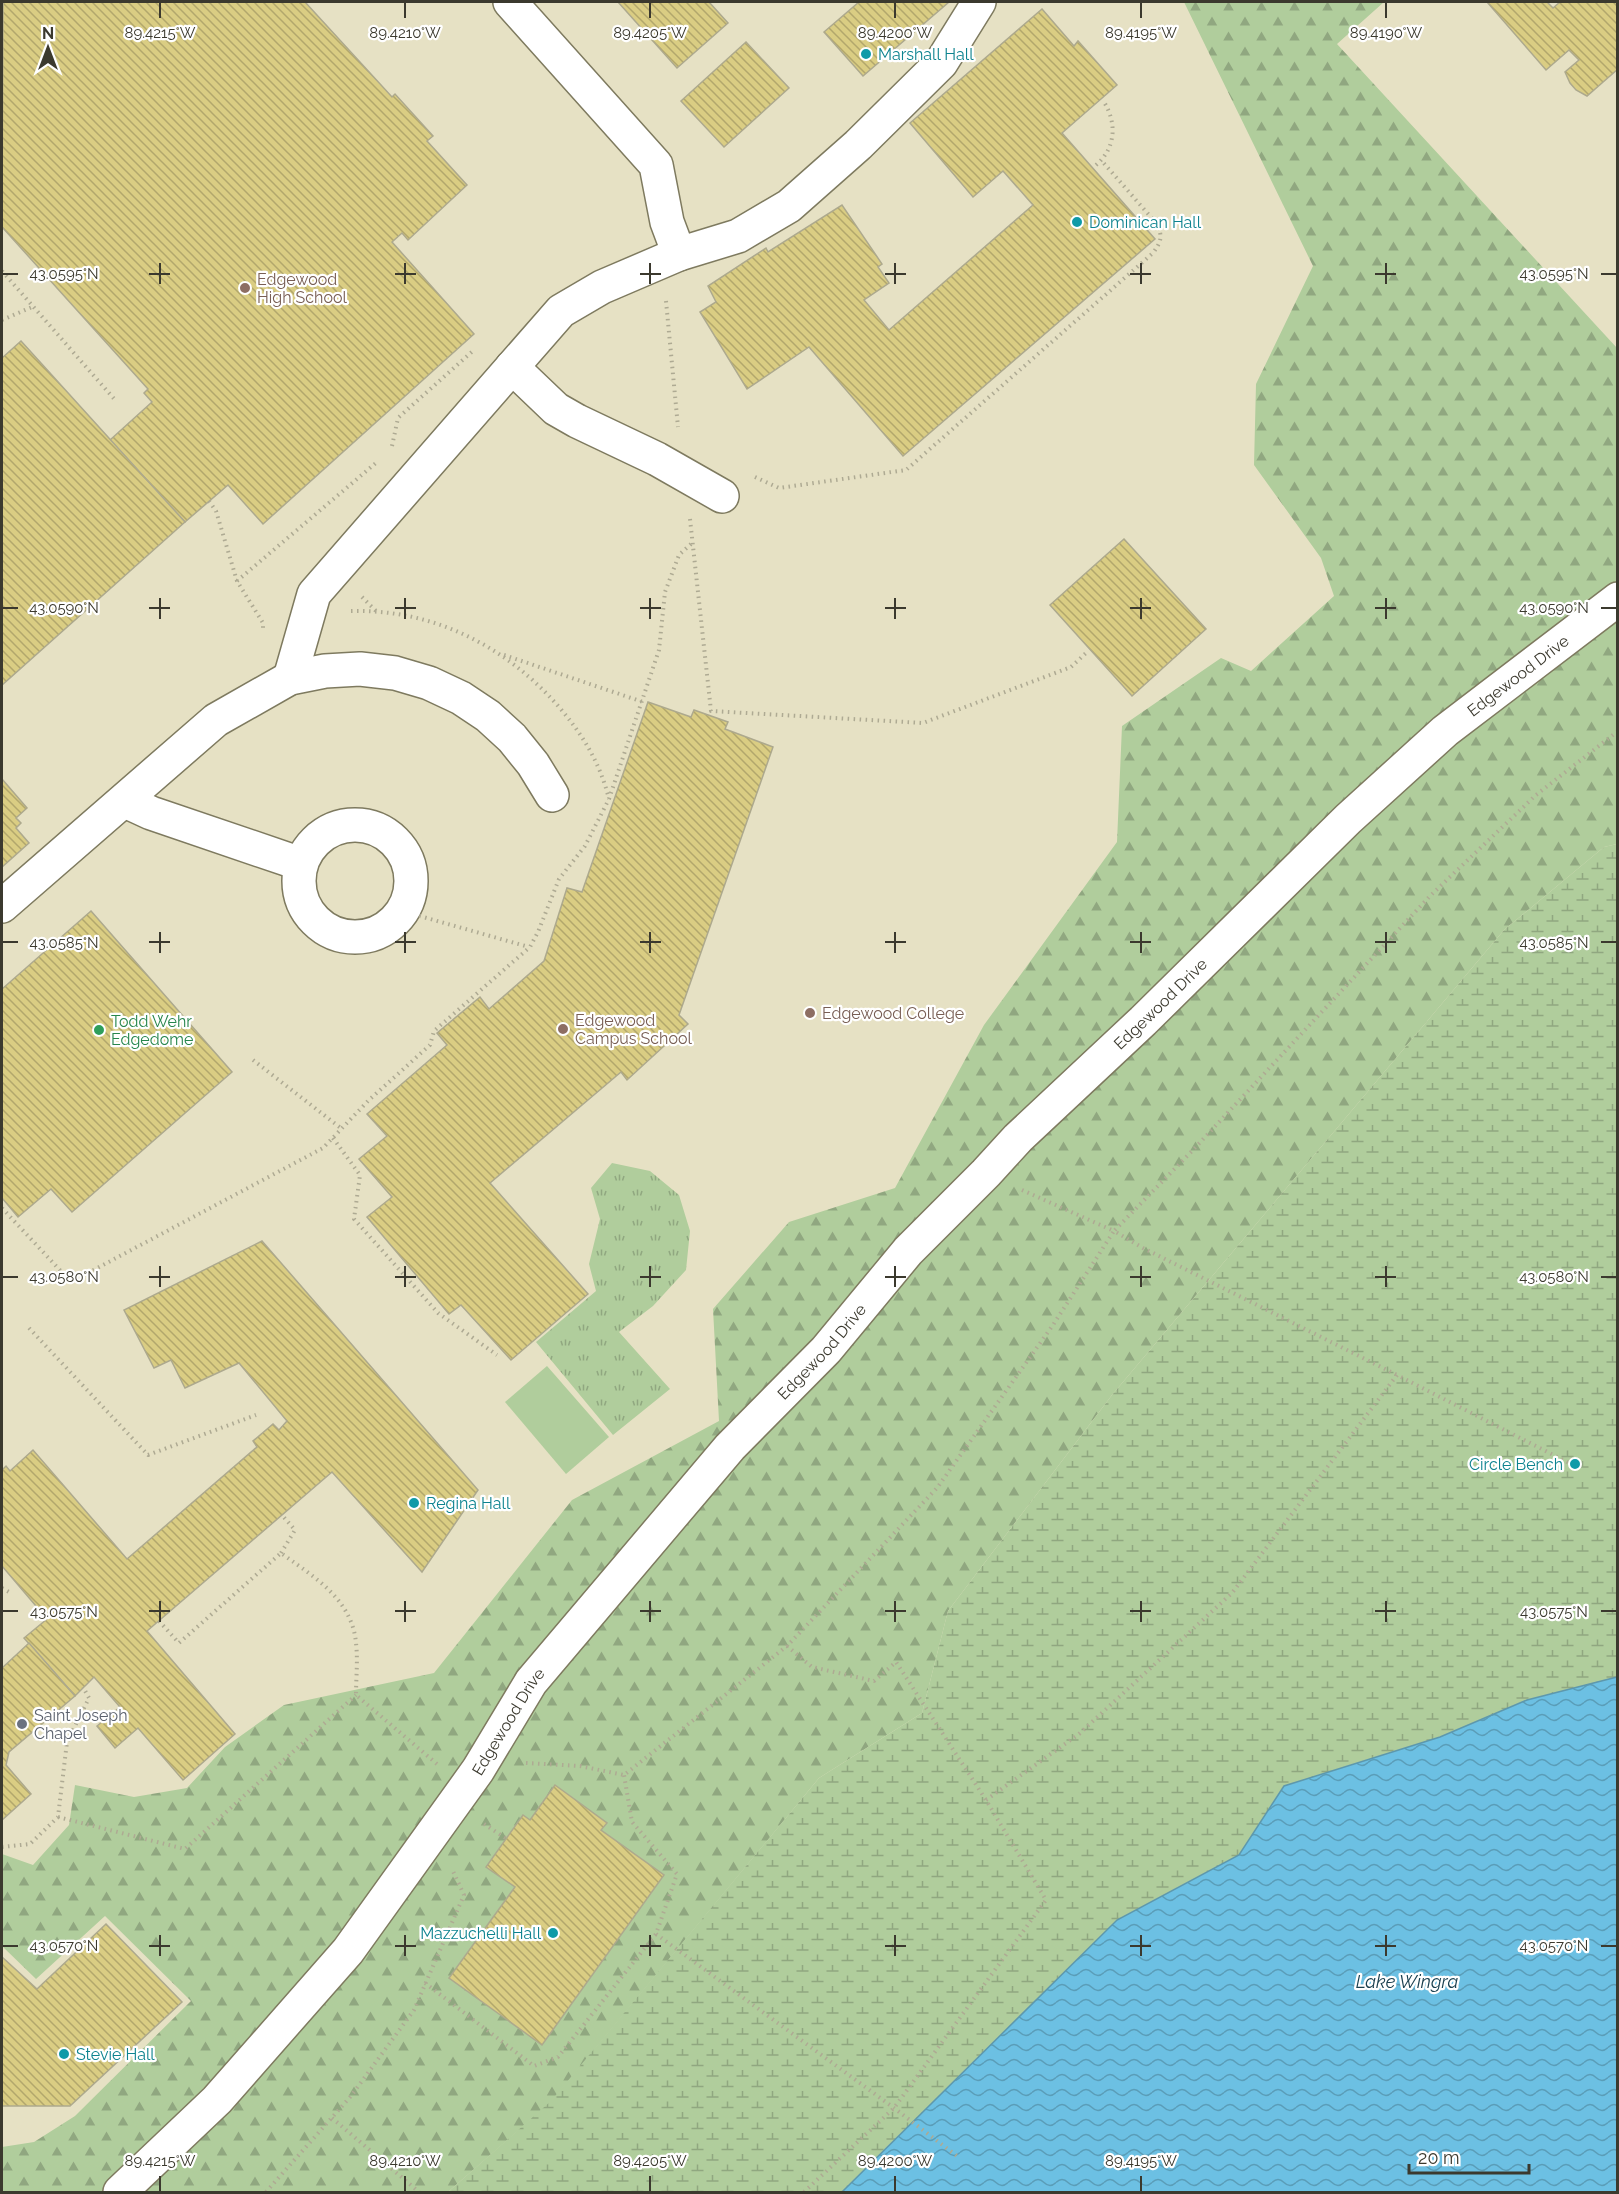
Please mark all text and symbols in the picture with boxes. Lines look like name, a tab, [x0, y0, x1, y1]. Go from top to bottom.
north arrow	[18, 18, 78, 78]
text: N	[42, 24, 54, 43]
text: 89.4215°W	[125, 24, 196, 42]
text: 89.4210°W	[369, 24, 441, 42]
text: 89.4205°W	[613, 24, 687, 42]
text: 89.4200°W	[858, 24, 932, 42]
text: 89.4195°W	[1105, 24, 1177, 42]
text: 89.4190°W	[1350, 24, 1423, 42]
place label: Marshall Hall	[878, 45, 974, 64]
marker: Marshall Hall	[859, 47, 873, 61]
place label: Dominican Hall	[1089, 213, 1202, 232]
marker: Dominican Hall	[1070, 215, 1084, 229]
text: 43.0595°N	[30, 265, 98, 283]
text: 43.0595°N	[1520, 265, 1588, 283]
place label: Edgewood High School	[257, 270, 347, 307]
marker: Edgewood High School	[238, 281, 252, 295]
text: 43.0590°N	[29, 599, 99, 617]
text: 43.0590°N	[1519, 599, 1589, 617]
street label: Edgewood Drive	[1464, 631, 1573, 721]
text: 43.0585°N	[29, 934, 99, 952]
text: 43.0585°N	[1519, 934, 1589, 952]
street label: Edgewood Drive	[1110, 954, 1211, 1053]
place label: Edgewood College	[822, 1004, 964, 1023]
marker: Edgewood College	[803, 1006, 817, 1020]
place label: Edgewood Campus School	[575, 1011, 692, 1048]
place label: Todd Wehr Edgedome	[111, 1012, 193, 1049]
marker: Edgewood Campus School	[556, 1022, 570, 1036]
marker: Todd Wehr Edgedome	[92, 1023, 106, 1037]
text: 43.0580°N	[29, 1268, 99, 1286]
text: 43.0580°N	[1519, 1268, 1589, 1286]
street label: Edgewood Drive	[774, 1300, 870, 1403]
place label: Circle Bench	[1469, 1455, 1563, 1474]
marker: Circle Bench	[1568, 1457, 1582, 1471]
place label: Regina Hall	[426, 1494, 511, 1513]
marker: Regina Hall	[407, 1496, 421, 1510]
text: 43.0575°N	[30, 1603, 98, 1621]
text: 43.0575°N	[1520, 1603, 1588, 1621]
street label: Edgewood Drive	[468, 1664, 549, 1779]
place label: Saint Joseph Chapel	[34, 1706, 128, 1743]
marker: Saint Joseph Chapel	[15, 1717, 29, 1731]
place label: Mazzuchelli Hall	[420, 1924, 542, 1943]
marker: Mazzuchelli Hall	[546, 1926, 560, 1940]
text: 43.0570°N	[30, 1937, 98, 1955]
text: 43.0570°N	[1520, 1937, 1588, 1955]
water label: Lake Wingra	[1356, 1971, 1459, 1992]
place label: Stevie Hall	[76, 2045, 155, 2064]
marker: Stevie Hall	[57, 2047, 71, 2061]
scale bar	[1409, 2137, 1529, 2175]
text: 20 m	[1418, 2147, 1460, 2168]
text: 89.4215°W	[125, 2152, 196, 2170]
text: 89.4210°W	[369, 2152, 441, 2170]
text: 89.4205°W	[613, 2152, 687, 2170]
text: 89.4200°W	[858, 2152, 932, 2170]
text: 89.4195°W	[1105, 2152, 1177, 2170]

